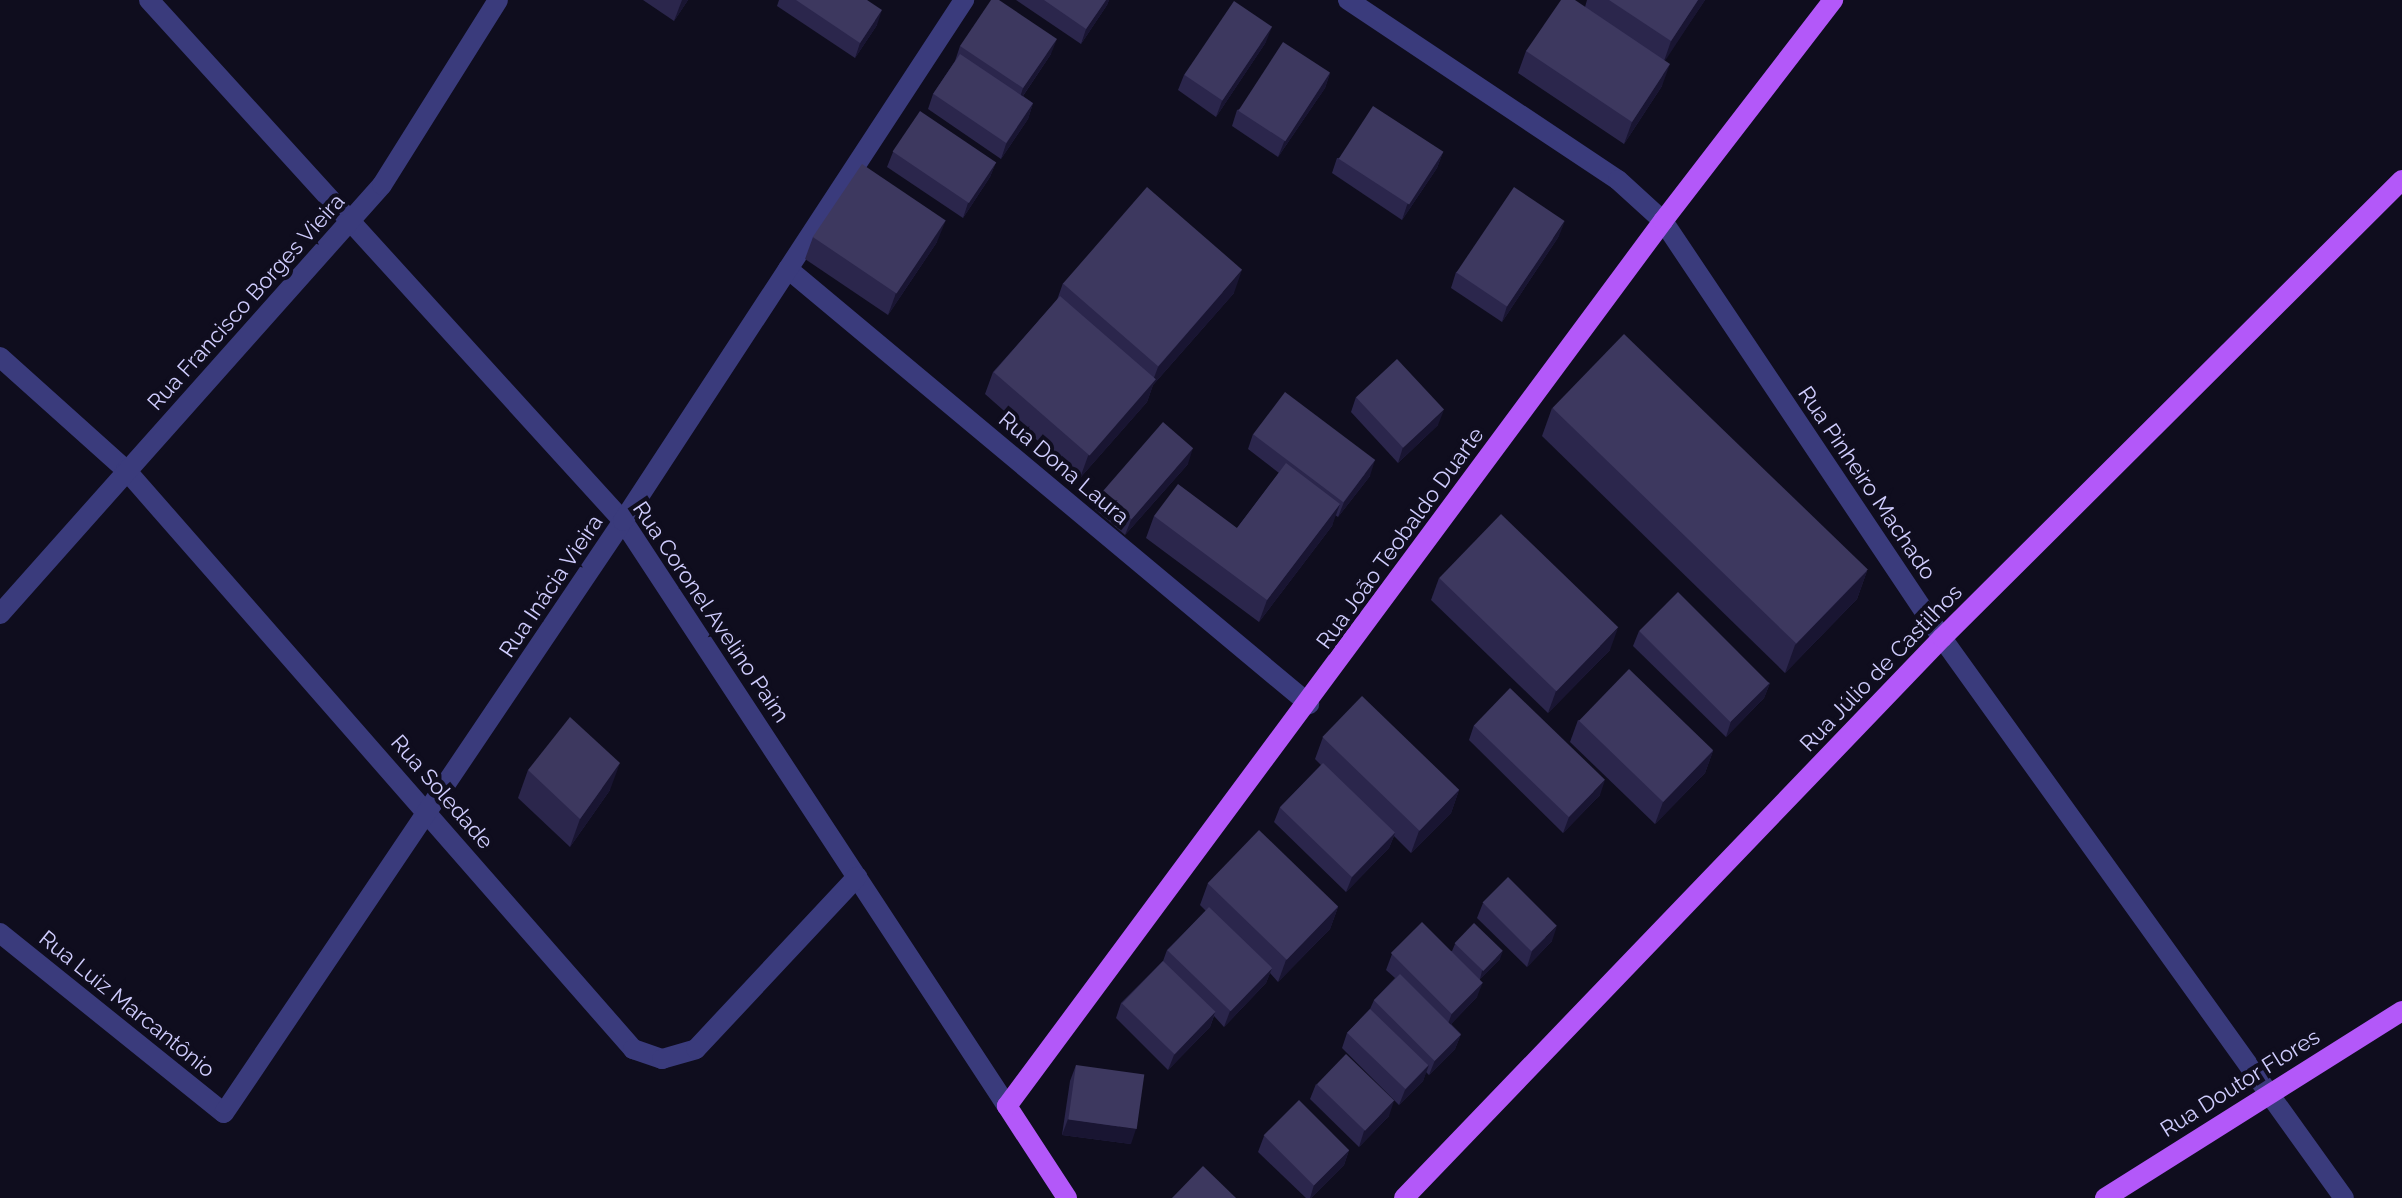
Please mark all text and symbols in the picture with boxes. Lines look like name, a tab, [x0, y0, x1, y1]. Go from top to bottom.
street label: Rua Francisco Borges Vieira	[142, 188, 350, 416]
street label: Rua Pinheiro Machado	[1792, 381, 1942, 585]
street label: Rua Dona Laura	[994, 406, 1134, 530]
street label: Rua João Teobaldo Duarte	[1310, 422, 1490, 654]
street label: Rua Coronel Avelino Paim	[627, 496, 795, 728]
street label: Rua Inácia Vieira	[493, 510, 609, 662]
street label: Rua Júlio de Castilhos	[1794, 579, 1968, 757]
street label: Rua Soledade	[385, 730, 499, 854]
street label: Rua Luiz Marcantônio	[34, 925, 220, 1083]
street label: Rua Doutor Flores	[2155, 1023, 2325, 1143]

